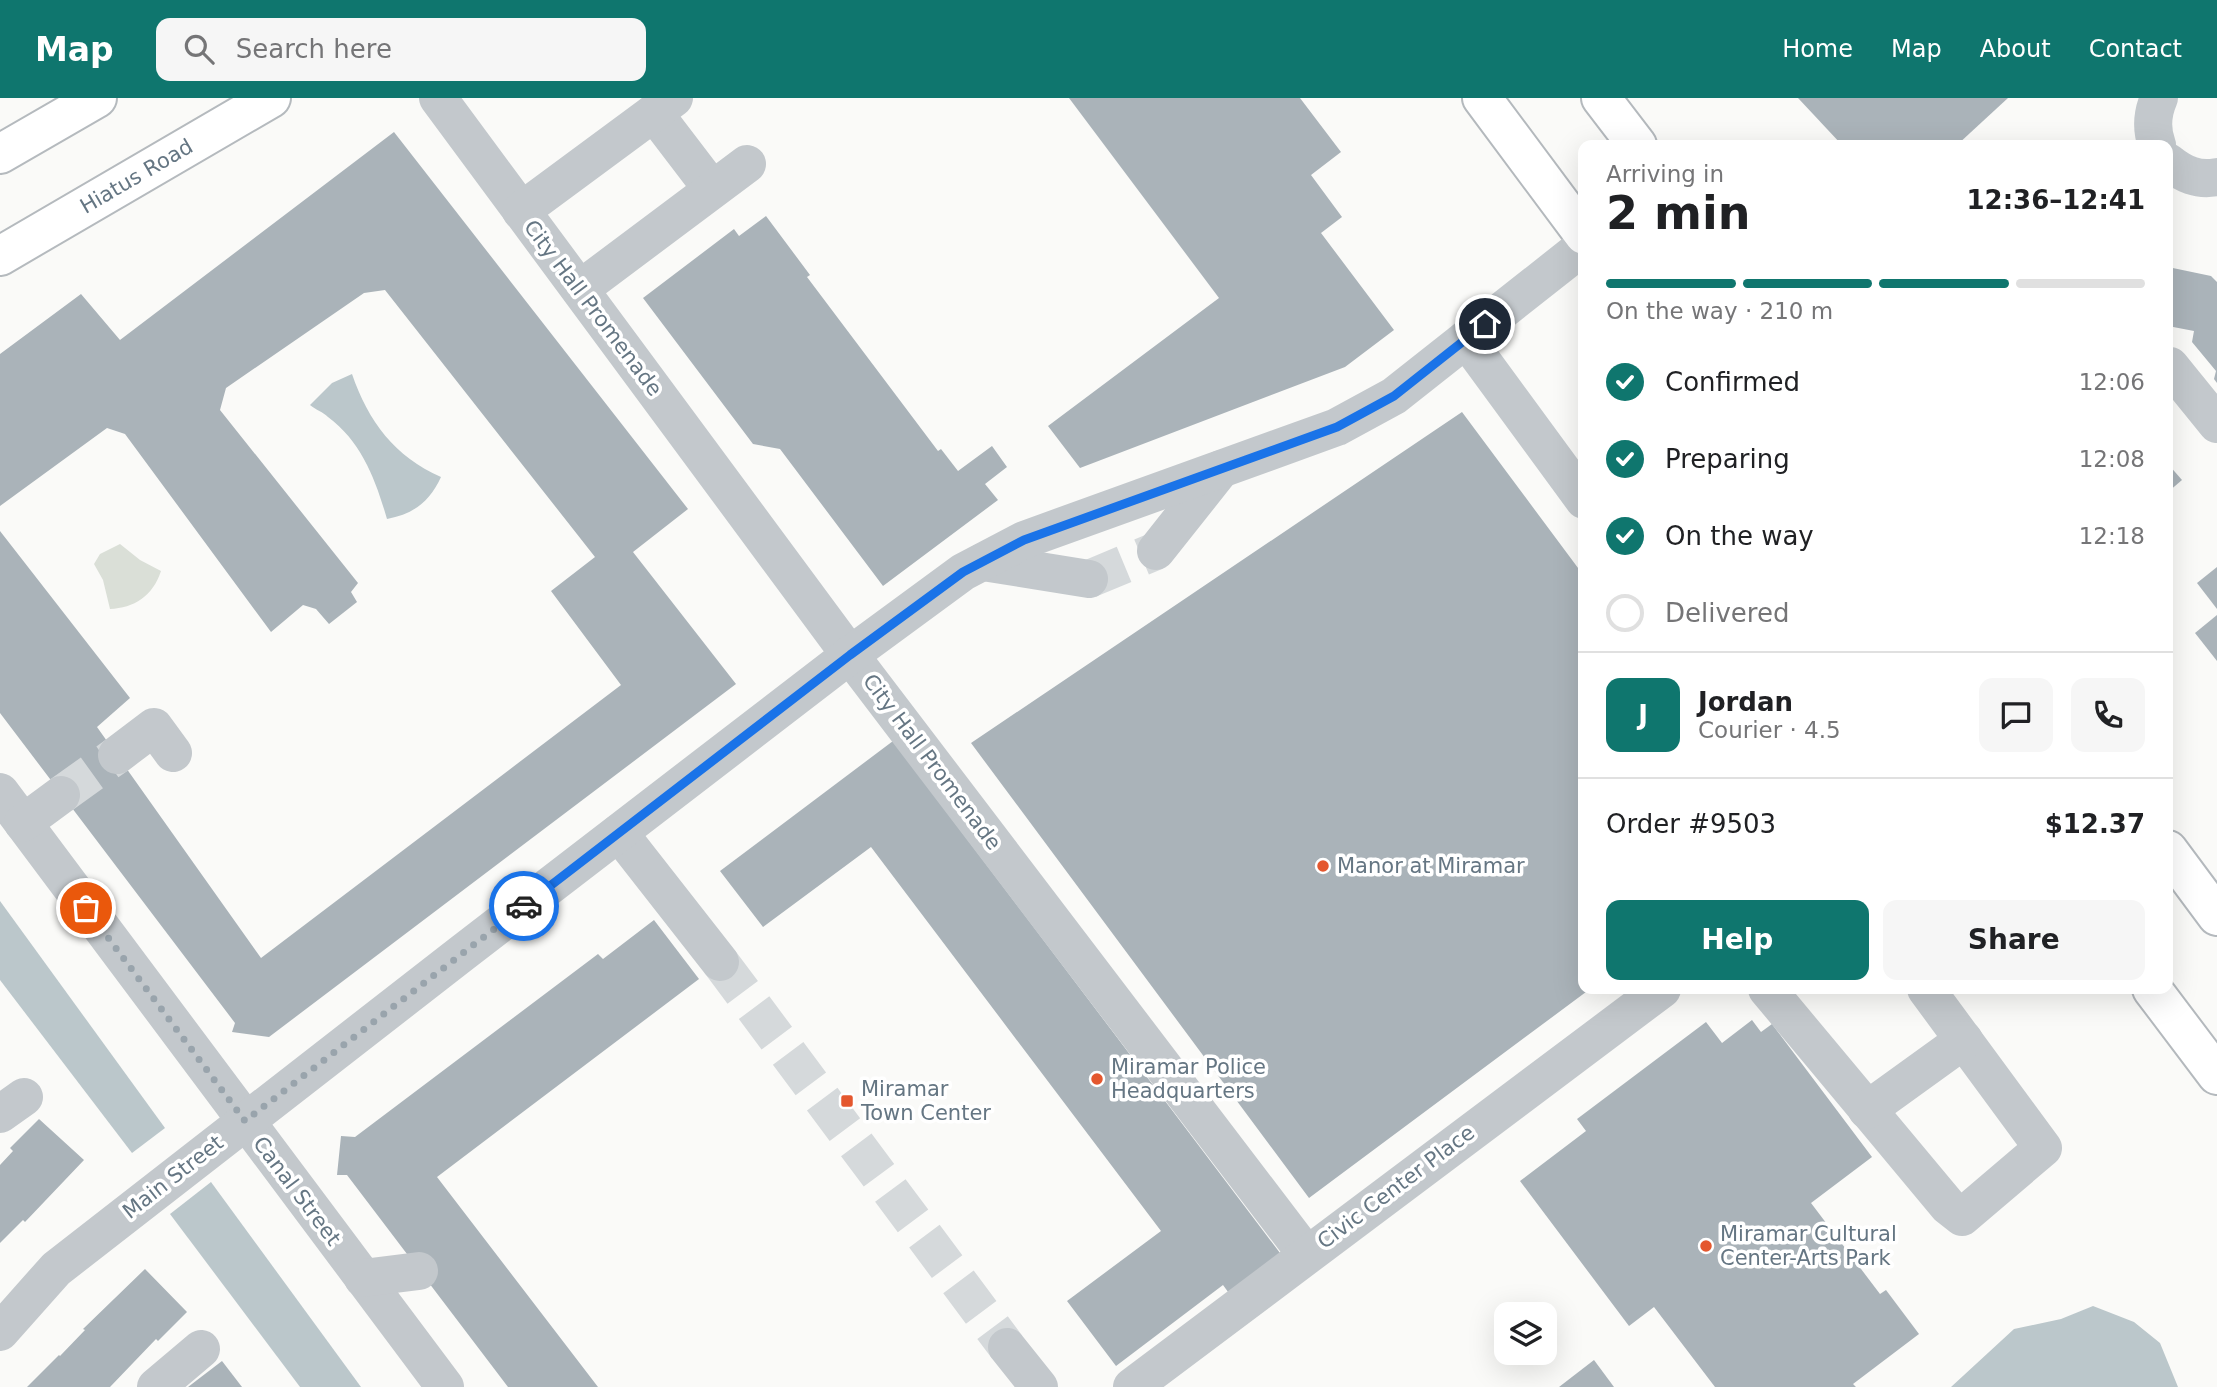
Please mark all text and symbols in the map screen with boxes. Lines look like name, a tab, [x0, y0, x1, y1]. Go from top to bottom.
search box	[156, 18, 646, 81]
text: Map	[35, 30, 114, 69]
icon: search	[180, 30, 218, 68]
text: Search here	[236, 34, 392, 64]
text: Home	[1782, 35, 1853, 63]
text: Map	[1891, 35, 1942, 63]
text: About	[1980, 35, 2051, 63]
text: Contact	[2089, 35, 2182, 63]
street label: Hiatus Road	[76, 134, 197, 219]
text: Arriving in	[1606, 161, 1724, 187]
text: 12:36–12:41	[1966, 185, 2145, 215]
text: 2 min	[1606, 186, 1750, 240]
street label: City Hall Promenade	[519, 215, 667, 401]
pin	[1455, 294, 1515, 354]
text: On the way · 210 m	[1606, 298, 1833, 324]
icon: home	[1466, 305, 1504, 343]
icon: check	[1606, 363, 1644, 401]
text: Confirmed	[1665, 367, 1800, 397]
text: 12:06	[2079, 369, 2145, 395]
icon: check	[1606, 440, 1644, 478]
text: Preparing	[1665, 444, 1790, 474]
text: 12:08	[2079, 446, 2145, 472]
icon: check	[1606, 517, 1644, 555]
text: On the way	[1665, 521, 1814, 551]
text: 12:18	[2079, 523, 2145, 549]
text: Delivered	[1665, 598, 1789, 628]
street label: City Hall Promenade	[858, 669, 1006, 855]
button: chat	[1979, 678, 2053, 752]
button: phone	[2071, 678, 2145, 752]
text: Jordan	[1698, 687, 1793, 717]
text: J	[1638, 700, 1648, 730]
text: Courier · 4.5	[1698, 717, 1841, 743]
text: Order #9503	[1606, 809, 1776, 839]
text: $12.37	[2045, 809, 2145, 839]
place label: Manor at Miramar	[1337, 854, 1525, 878]
marker: Manor at Miramar	[1315, 858, 1331, 874]
courier	[489, 871, 559, 941]
pin	[56, 878, 116, 938]
icon: car	[505, 887, 543, 925]
icon: bag	[67, 889, 105, 927]
button: Help	[1606, 900, 1869, 980]
button: Share	[1883, 900, 2145, 980]
place label: Miramar Police Headquarters	[1111, 1055, 1266, 1103]
marker: Miramar Police Headquarters	[1089, 1071, 1105, 1087]
place label: Miramar Town Center	[860, 1077, 991, 1125]
marker: Miramar Town Center	[839, 1093, 855, 1109]
street label: Civic Center Place	[1313, 1120, 1479, 1254]
street label: Main Street	[118, 1130, 228, 1224]
street label: Canal Street	[248, 1132, 346, 1250]
place label: Miramar Cultural Center-Arts Park	[1720, 1222, 1897, 1270]
marker: Miramar Cultural Center-Arts Park	[1698, 1238, 1714, 1254]
map controls	[1494, 1302, 1557, 1365]
button: layers	[1494, 1302, 1557, 1365]

